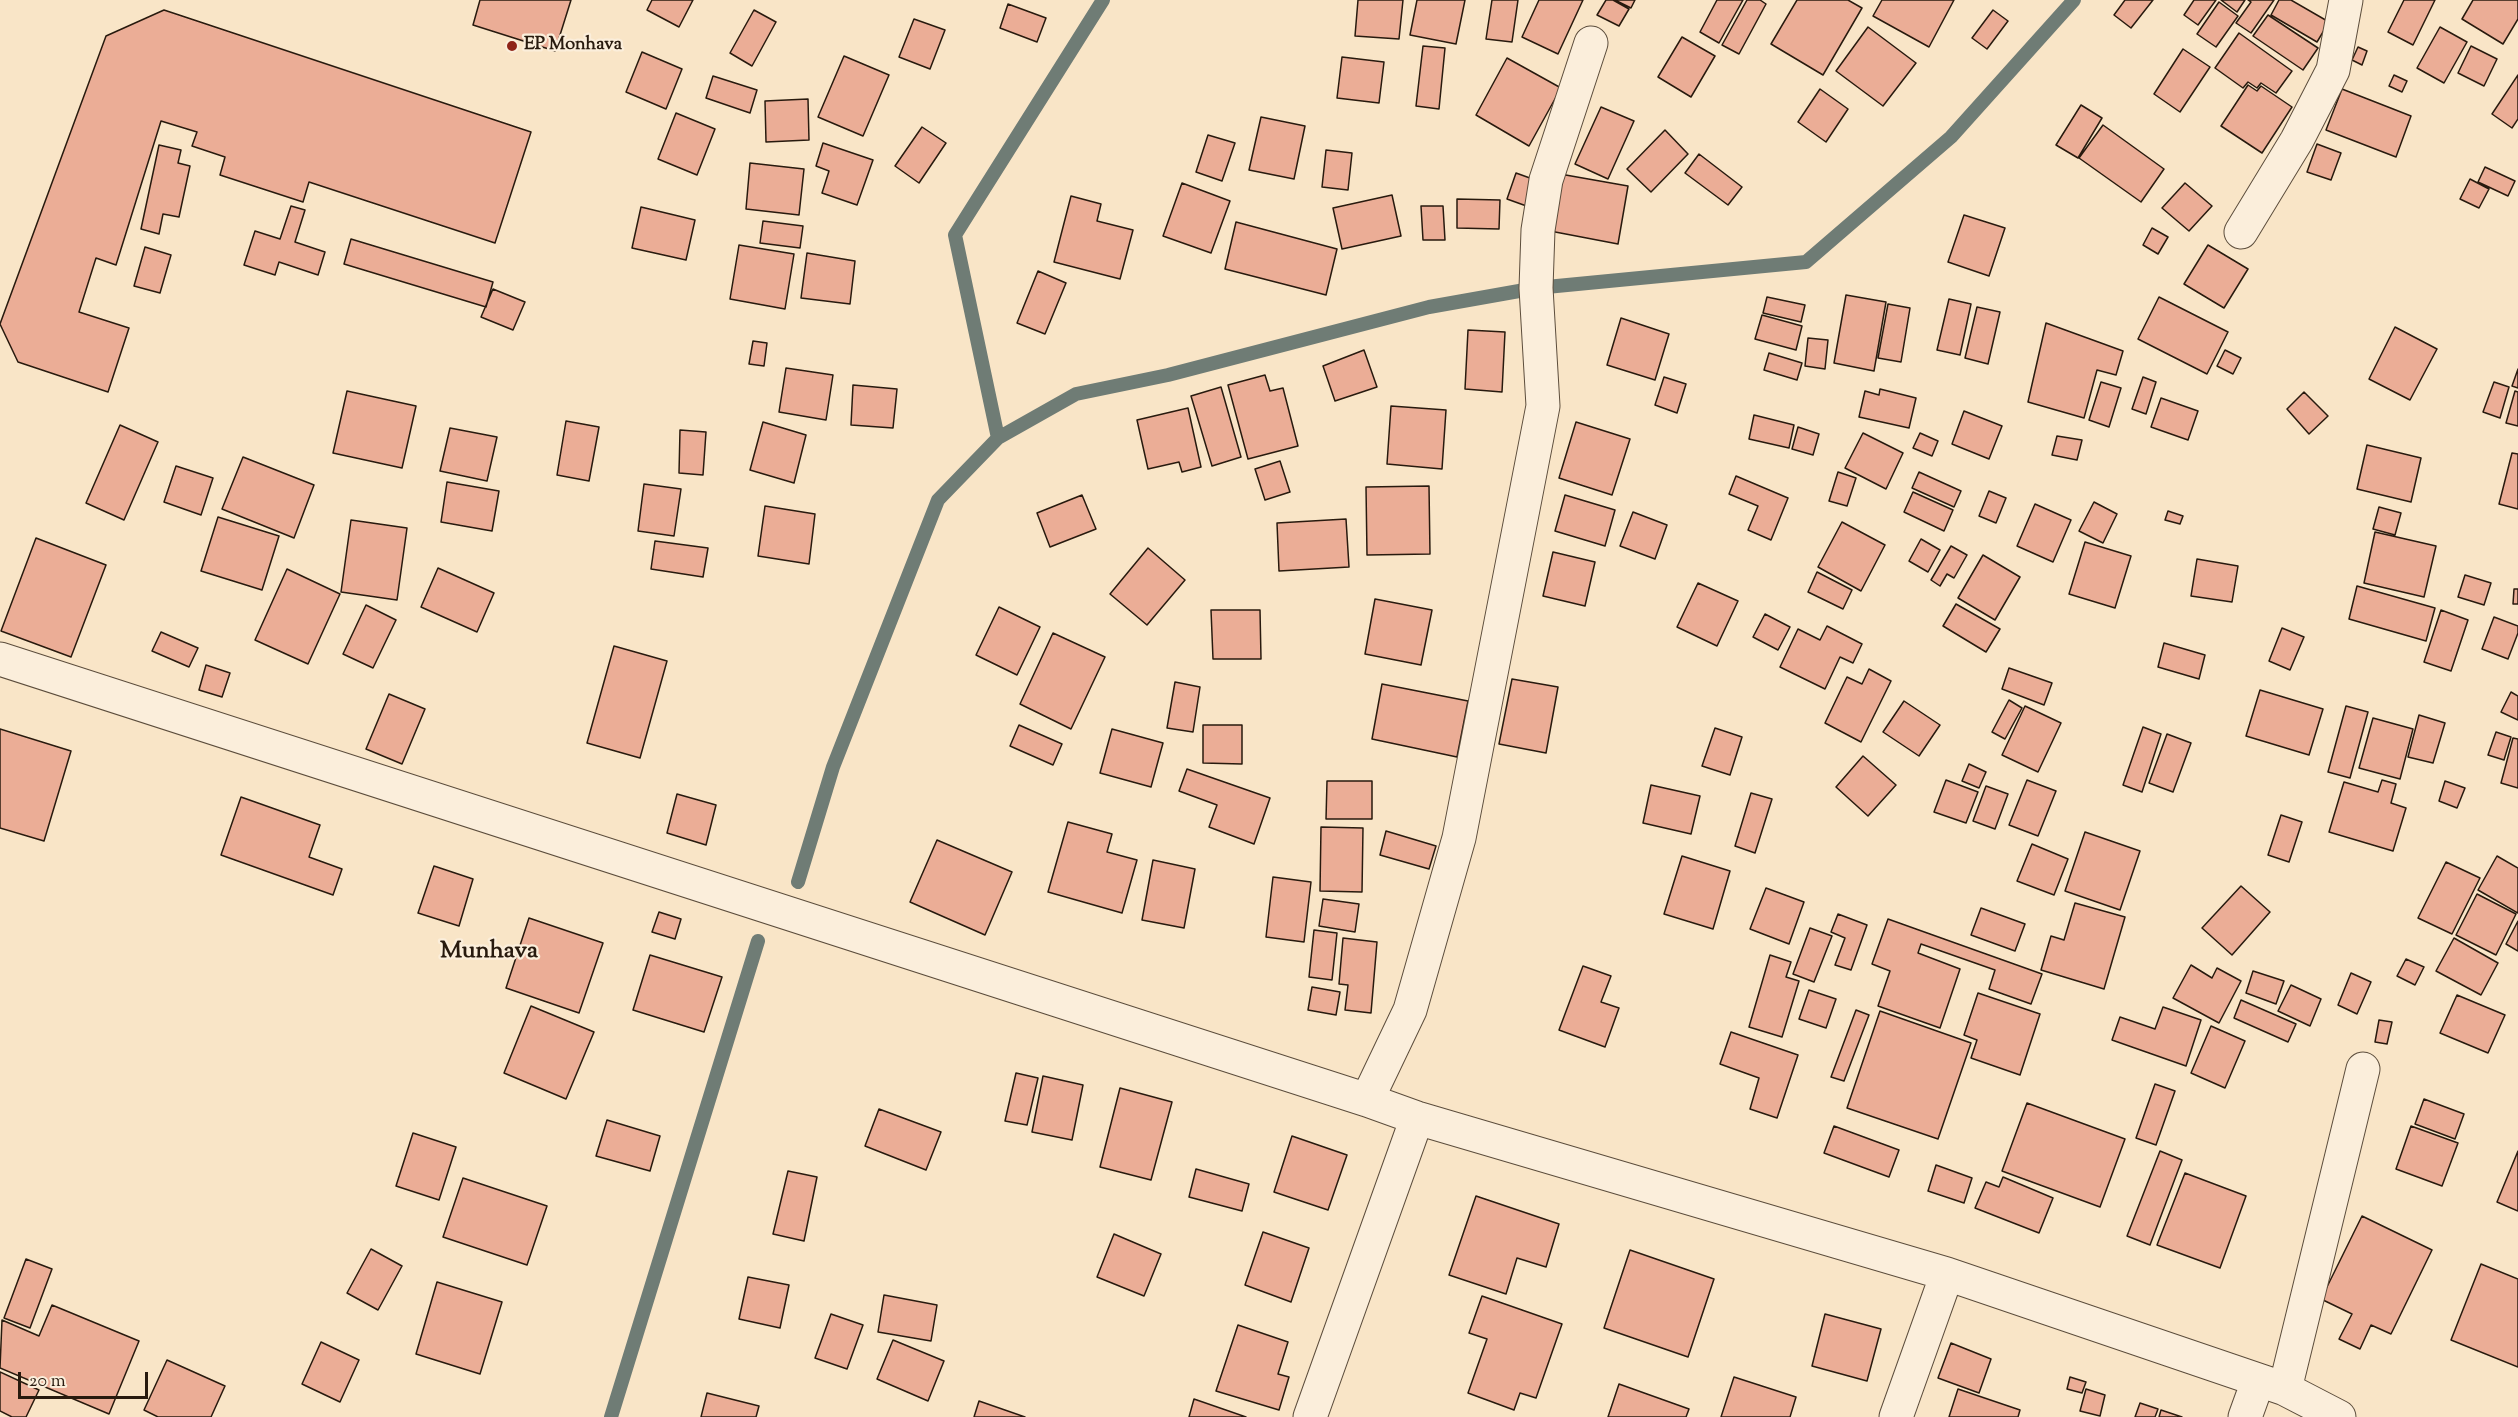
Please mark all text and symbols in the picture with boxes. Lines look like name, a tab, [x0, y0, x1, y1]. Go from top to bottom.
place label: EP Monhava	[524, 35, 622, 57]
marker: EP Monhava	[505, 39, 519, 53]
district label: Munhava	[440, 939, 538, 967]
scale bar	[21, 1360, 152, 1398]
text: 20 m	[29, 1369, 66, 1395]

